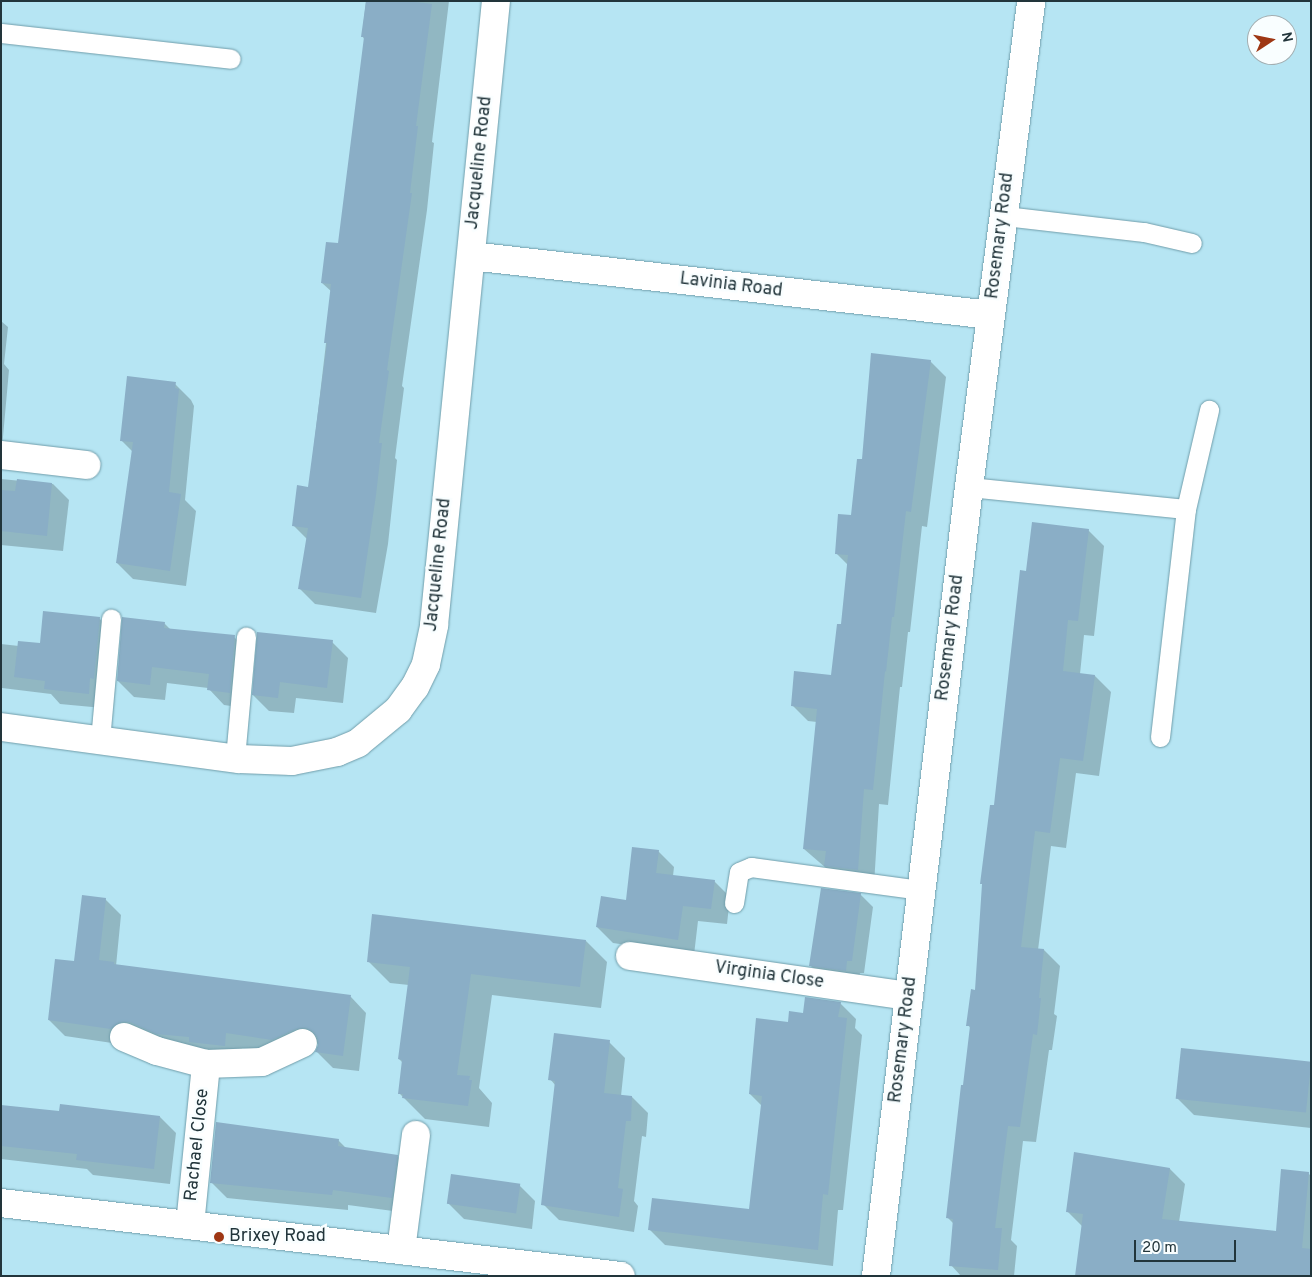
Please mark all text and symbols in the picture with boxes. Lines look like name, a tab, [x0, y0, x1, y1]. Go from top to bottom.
north arrow	[1247, 15, 1297, 65]
text: N	[1277, 31, 1296, 44]
street label: Jacqueline Road	[462, 95, 498, 231]
street label: Rosemary Road	[983, 172, 1019, 300]
street label: Lavinia Road	[678, 269, 784, 303]
street label: Jacqueline Road	[421, 497, 457, 633]
street label: Rosemary Road	[933, 574, 969, 702]
street label: Virginia Close	[713, 958, 825, 994]
street label: Rosemary Road	[886, 976, 922, 1104]
street label: Rachael Close	[181, 1088, 215, 1202]
place label: Brixey Road	[229, 1226, 326, 1248]
scale bar	[1137, 1230, 1240, 1262]
marker: Brixey Road	[213, 1231, 225, 1243]
text: 20 m	[1142, 1239, 1177, 1258]

